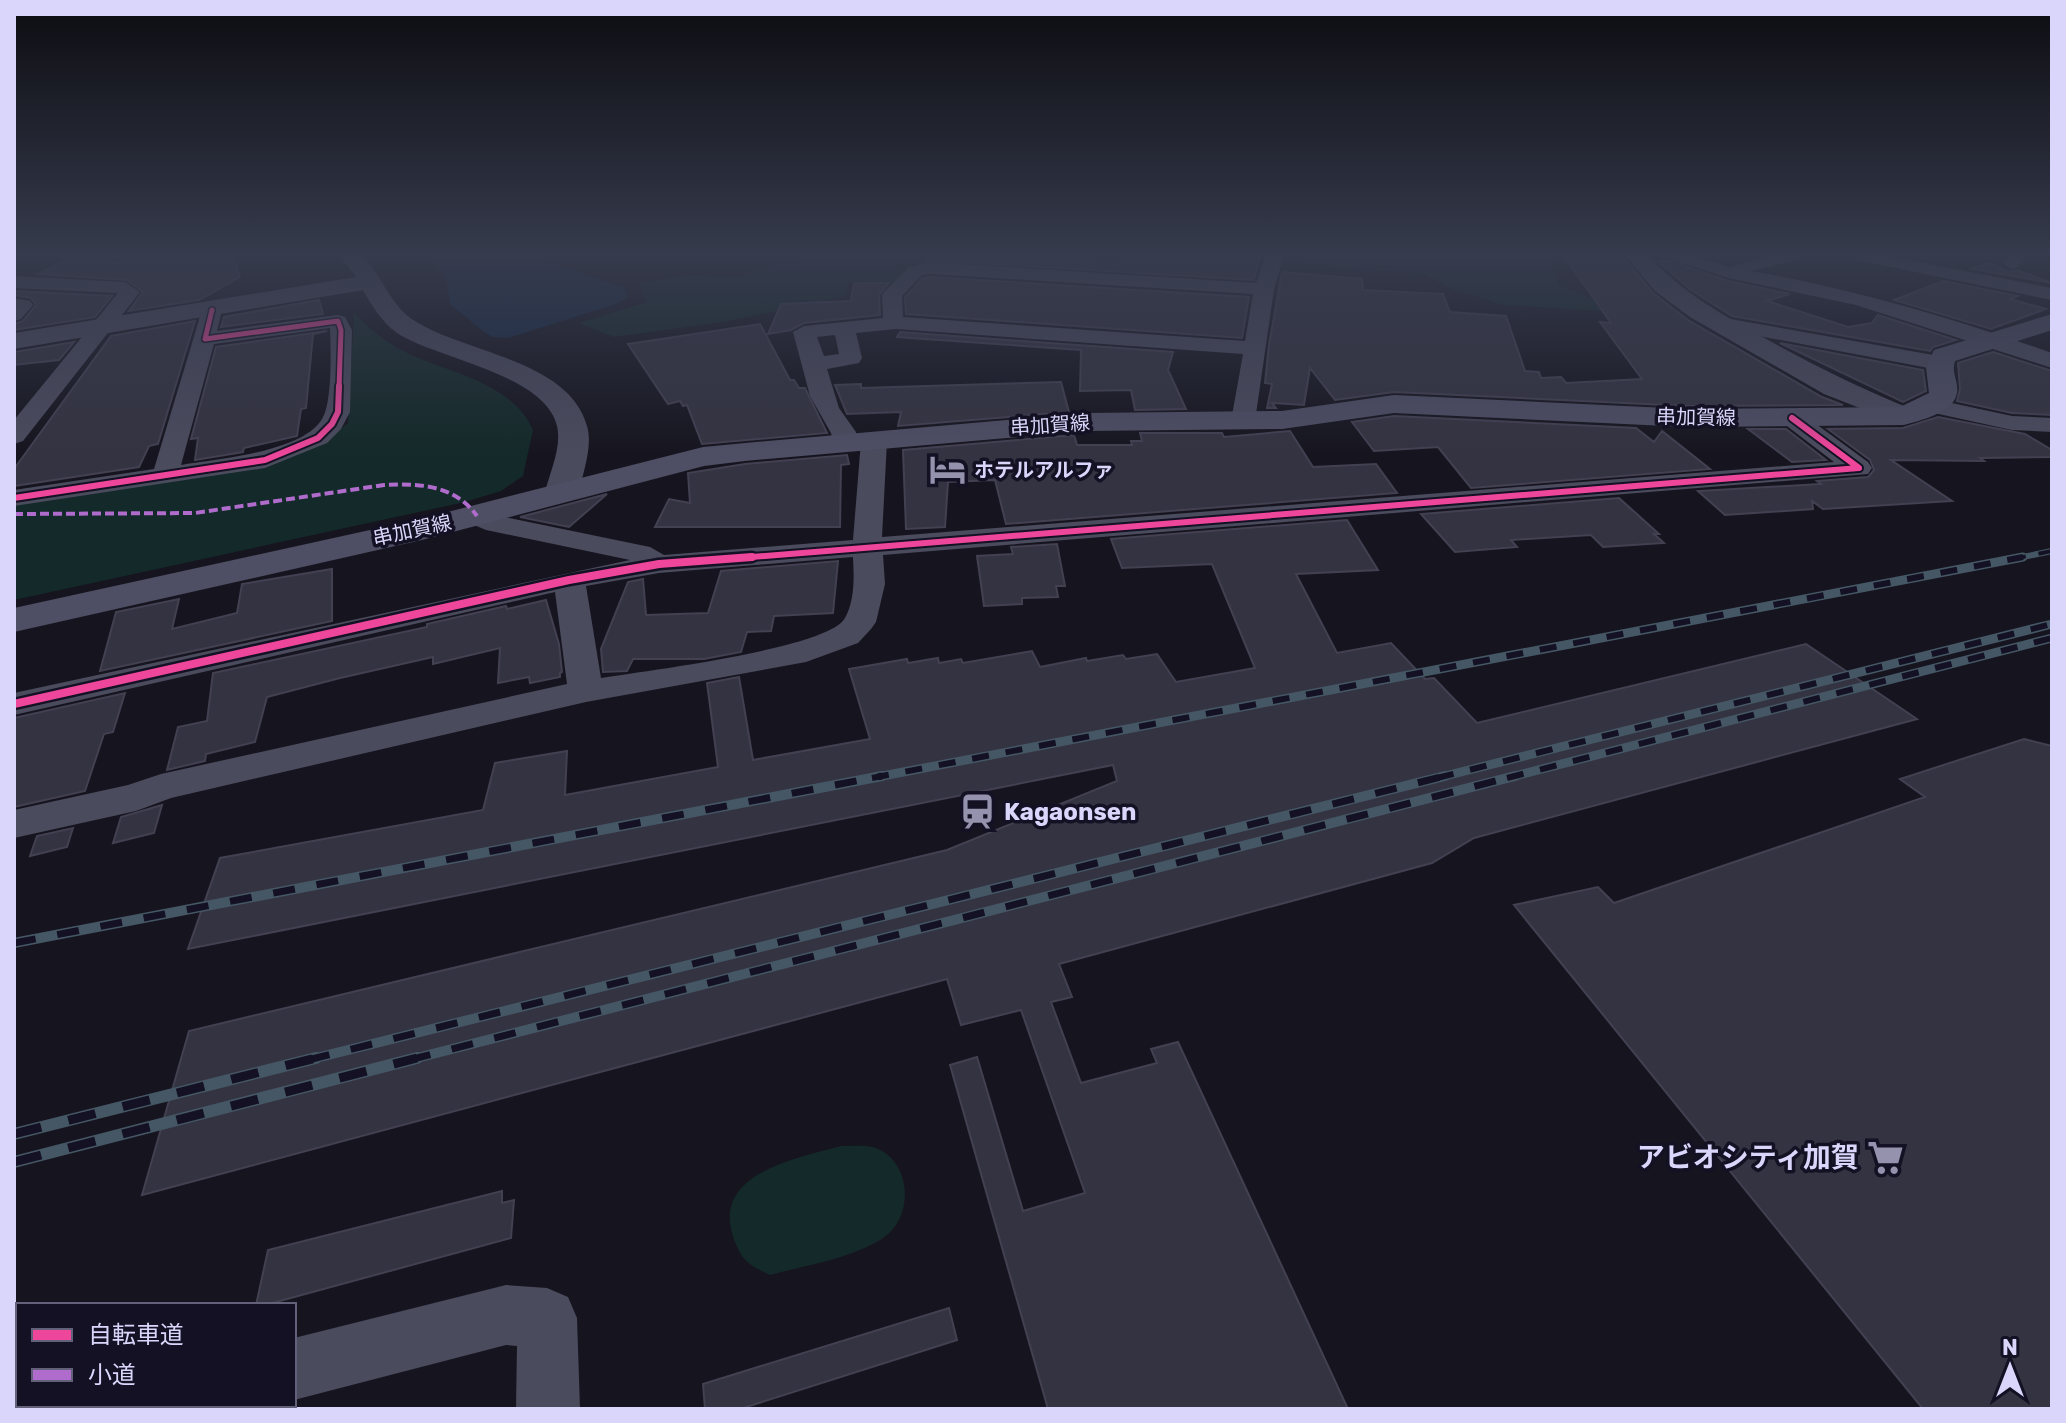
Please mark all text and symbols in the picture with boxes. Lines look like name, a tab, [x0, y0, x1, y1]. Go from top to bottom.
street label: 串加賀線	[1656, 404, 1736, 430]
street label: 串加賀線	[1009, 410, 1091, 440]
hotel icon: ホテルアルファ	[929, 451, 967, 489]
place label: ホテルアルファ	[974, 458, 1114, 482]
street label: 串加賀線	[370, 510, 454, 550]
station icon: Kagaonsen	[959, 793, 997, 831]
place label: Kagaonsen	[1004, 798, 1136, 826]
supermarket icon: アビオシティ加賀	[1866, 1138, 1904, 1176]
place label: アビオシティ加賀	[1637, 1141, 1859, 1174]
legend	[16, 1303, 296, 1407]
text: 自転車道	[88, 1321, 184, 1349]
north arrow	[1970, 1327, 2050, 1407]
text: N	[2002, 1334, 2018, 1361]
text: 小道	[88, 1361, 136, 1389]

